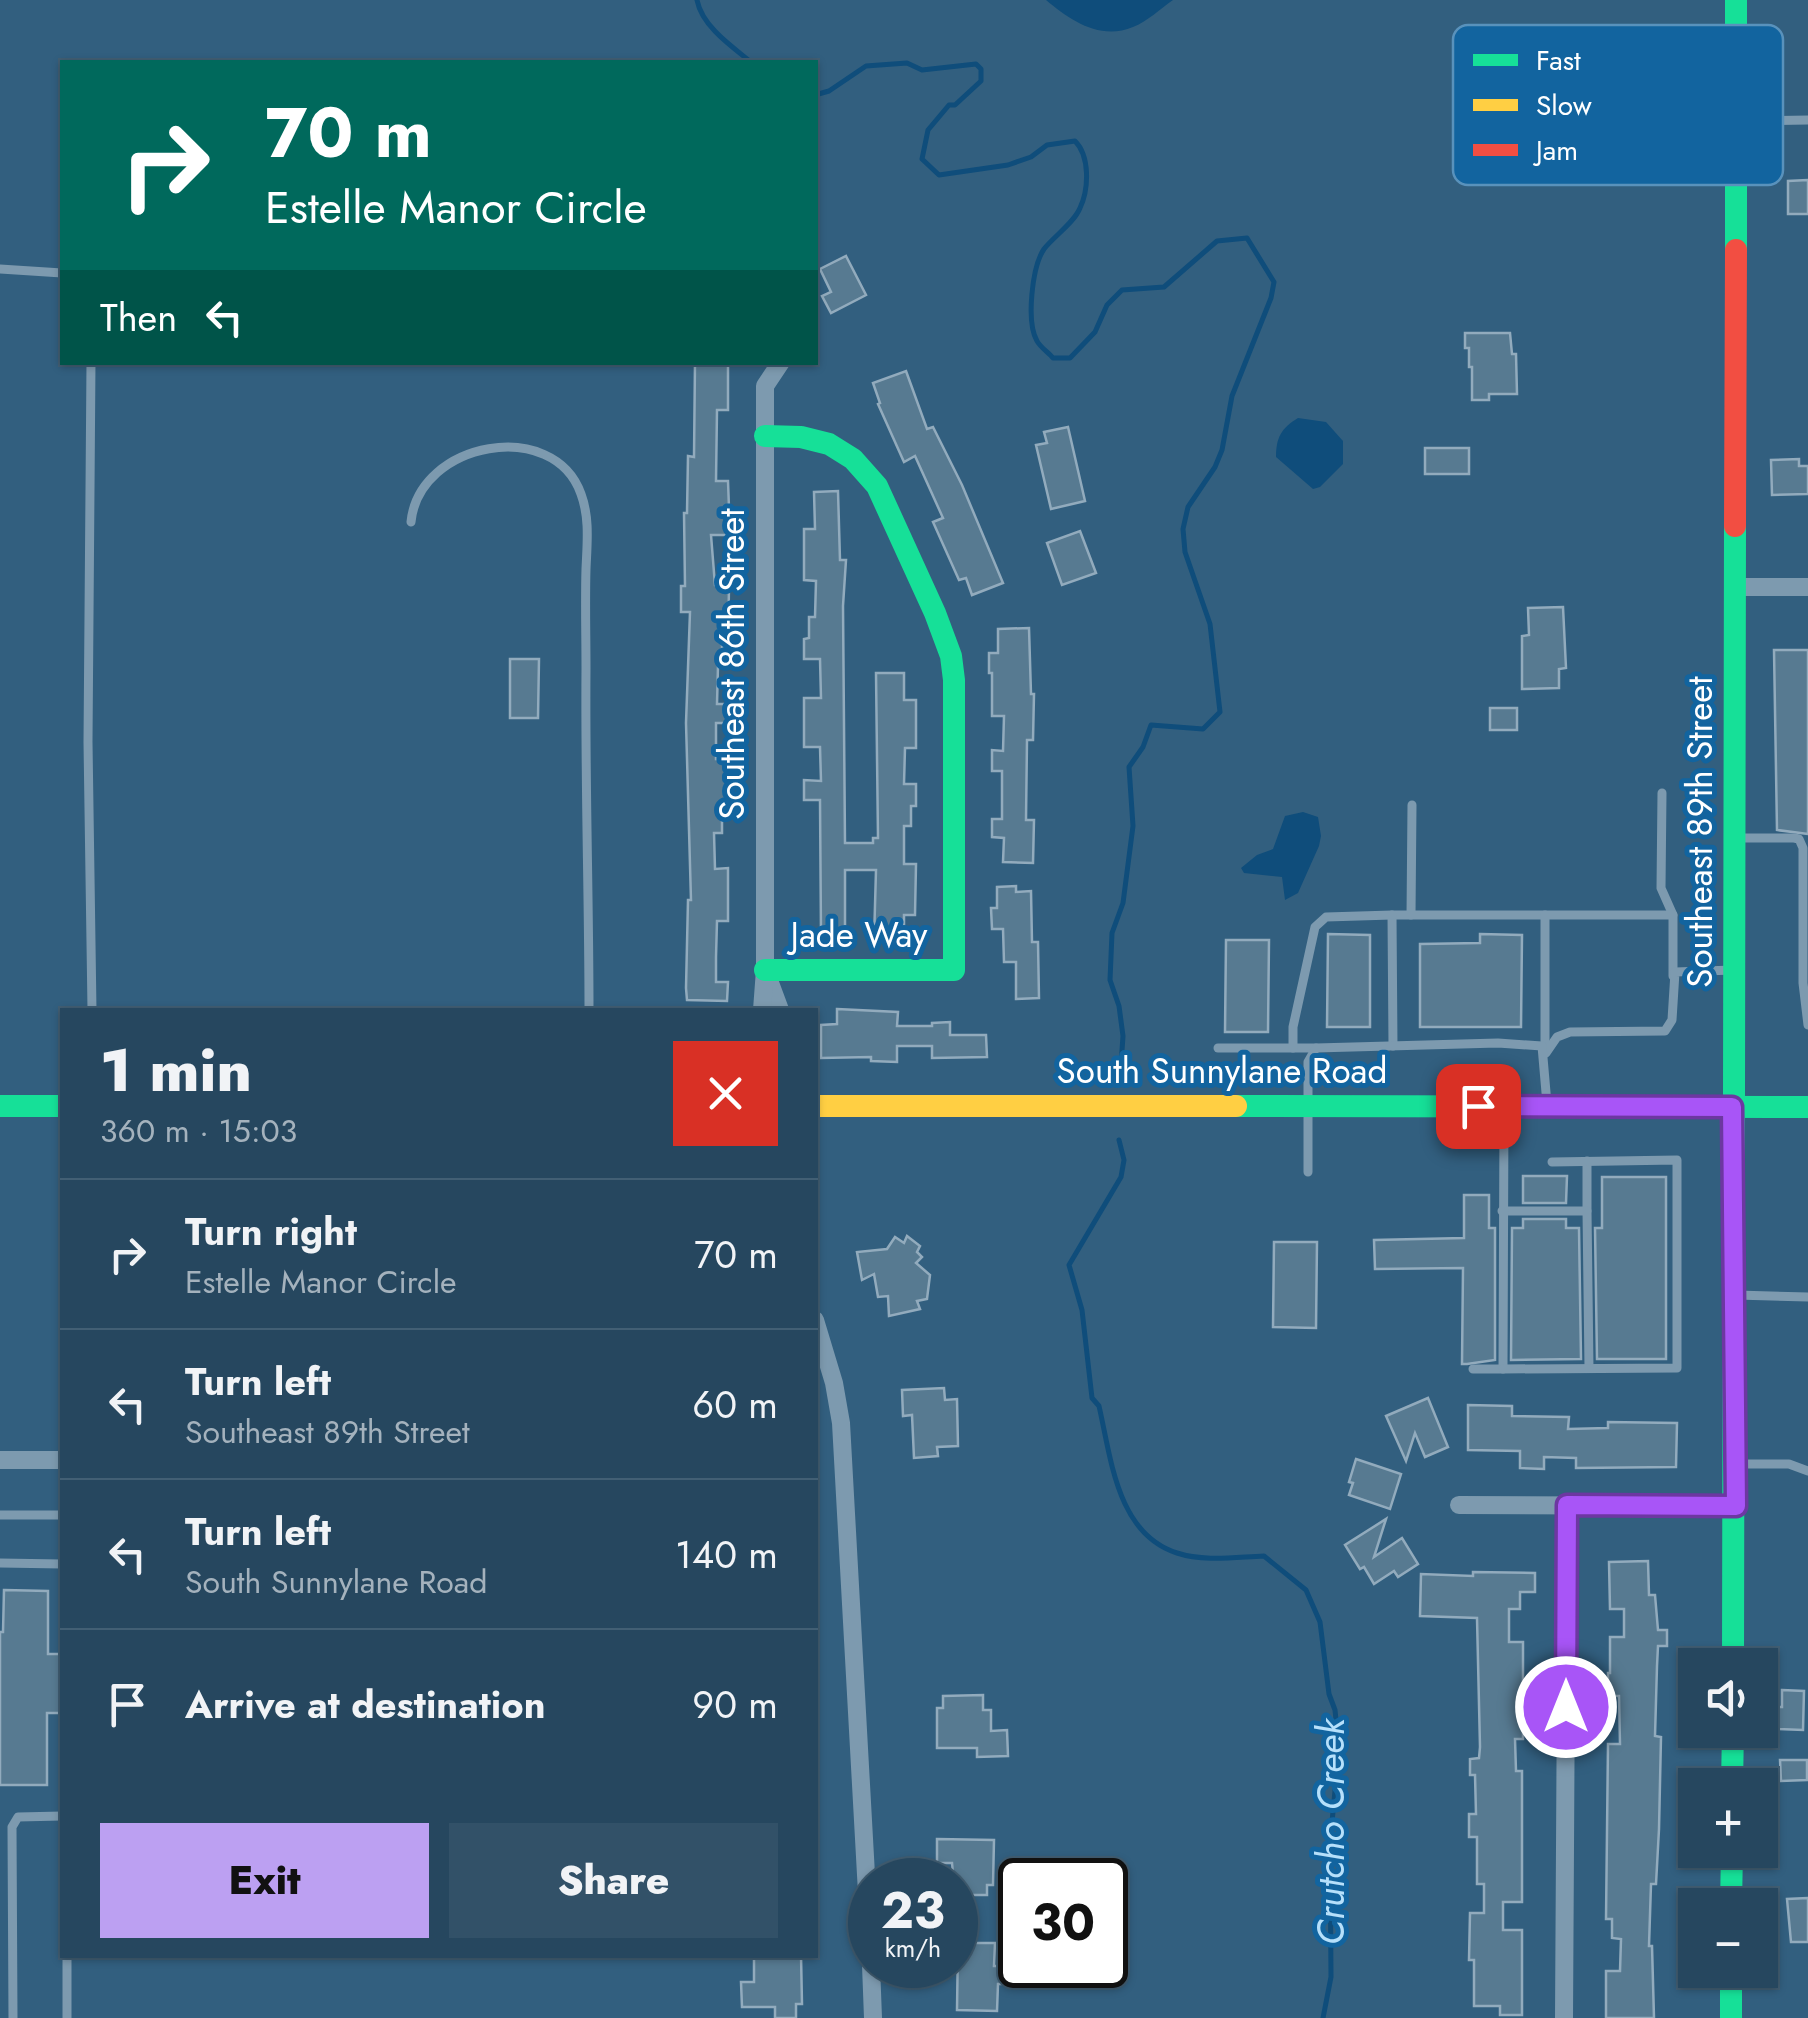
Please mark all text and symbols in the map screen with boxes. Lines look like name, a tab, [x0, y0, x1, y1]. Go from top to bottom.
legend	[1453, 25, 1783, 185]
text: Fast	[1536, 40, 1581, 81]
text: 70 m	[265, 82, 432, 183]
text: Slow	[1536, 85, 1592, 126]
icon: right	[100, 100, 230, 230]
text: Jam	[1532, 130, 1578, 171]
text: Estelle Manor Circle	[265, 175, 647, 240]
text: Then	[100, 290, 177, 345]
icon: left	[197, 290, 252, 345]
street label: Southeast 86th Street	[707, 508, 757, 820]
street label: Southeast 89th Street	[1675, 676, 1725, 988]
street label: Jade Way	[787, 910, 928, 960]
text: 1 min	[100, 1027, 252, 1114]
button: close	[673, 1041, 778, 1146]
street label: South Sunnylane Road	[1057, 1046, 1387, 1096]
pin	[1436, 1064, 1521, 1149]
icon: arrive	[1451, 1079, 1506, 1134]
text: 360 m · 15:03	[100, 1108, 297, 1154]
text: Turn right	[185, 1204, 357, 1259]
icon: right	[100, 1227, 155, 1282]
text: 70 m	[694, 1227, 778, 1282]
text: Estelle Manor Circle	[185, 1259, 457, 1305]
text: Turn left	[185, 1354, 331, 1409]
icon: left	[100, 1377, 155, 1432]
text: 60 m	[692, 1377, 778, 1432]
text: Southeast 89th Street	[185, 1409, 470, 1455]
text: Turn left	[185, 1504, 331, 1559]
icon: left	[100, 1527, 155, 1582]
text: 140 m	[675, 1527, 778, 1582]
text: South Sunnylane Road	[185, 1559, 487, 1605]
map controls	[1678, 1648, 1778, 1988]
button: sound	[1678, 1648, 1778, 1748]
position arrow	[1514, 1655, 1618, 1759]
icon: arrive	[100, 1677, 155, 1732]
text: Arrive at destination	[185, 1677, 546, 1732]
text: 90 m	[692, 1677, 778, 1732]
water label: Crutcho Creek	[1303, 1717, 1358, 1945]
button: +	[1678, 1768, 1778, 1868]
button: Exit	[100, 1823, 429, 1938]
button: Share	[449, 1823, 778, 1938]
speed limit sign: 30	[998, 1858, 1128, 1988]
text: 23	[881, 1874, 945, 1947]
button: −	[1678, 1888, 1778, 1988]
text: km/h	[885, 1930, 941, 1966]

